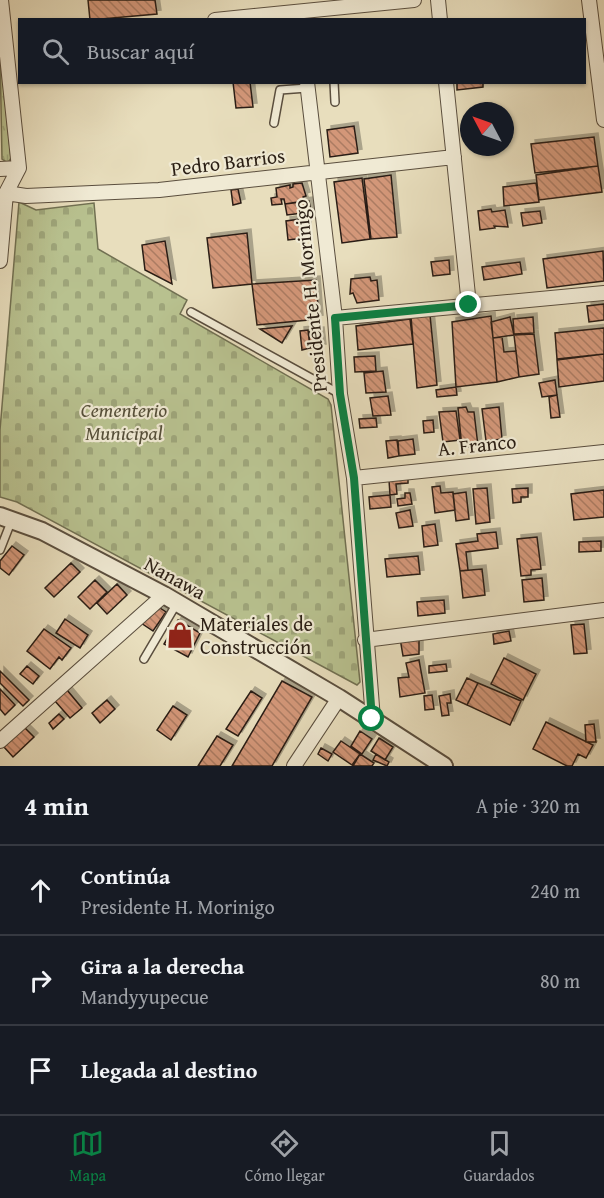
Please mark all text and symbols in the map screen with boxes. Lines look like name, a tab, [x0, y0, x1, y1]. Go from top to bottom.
search box	[18, 18, 586, 84]
icon: search	[39, 35, 72, 68]
text: Buscar aquí	[87, 35, 194, 67]
north arrow	[460, 102, 514, 156]
street label: Pedro Barrios	[169, 140, 287, 183]
street label: Presidente H. Morinigo	[285, 198, 334, 394]
route end	[455, 291, 481, 317]
park label: Cementerio Municipal	[81, 395, 168, 447]
street label: A. Franco	[436, 426, 518, 463]
street label: Nanawa	[139, 549, 212, 607]
place label: Materiales de Construcción	[200, 609, 313, 661]
shop icon: Materiales de Construcción	[165, 620, 195, 650]
route start	[358, 705, 384, 731]
text: 4 min	[24, 786, 89, 825]
text: A pie · 320 m	[476, 791, 580, 820]
text: Continúa	[81, 860, 170, 892]
icon: ahead	[24, 874, 57, 907]
text: 240 m	[530, 876, 580, 905]
text: Presidente H. Morinigo	[81, 892, 275, 921]
text: Gira a la derecha	[81, 950, 244, 982]
icon: right	[24, 964, 57, 997]
text: 80 m	[540, 966, 580, 995]
text: Mandyyupecue	[81, 982, 209, 1011]
icon: arrive	[24, 1054, 57, 1087]
text: Llegada al destino	[81, 1054, 257, 1086]
tab: Mapa	[69, 1127, 106, 1187]
tab: Cómo llegar	[245, 1127, 325, 1187]
tab: Guardados	[463, 1127, 535, 1187]

